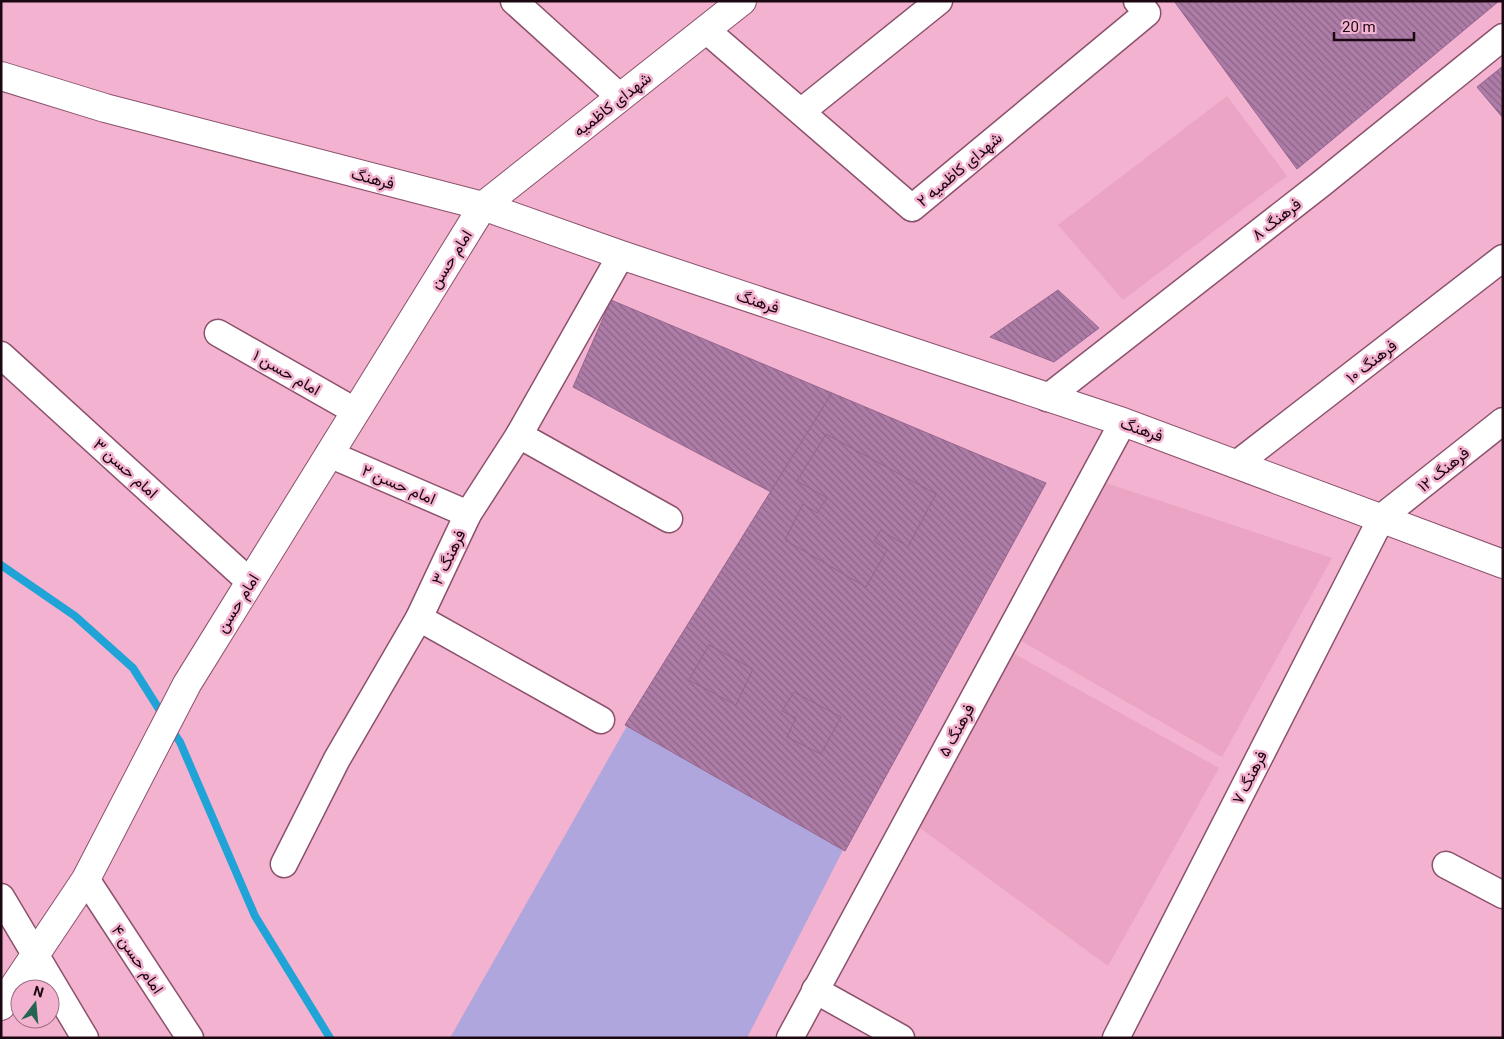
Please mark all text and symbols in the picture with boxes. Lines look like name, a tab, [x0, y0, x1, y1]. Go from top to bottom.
scale bar	[1334, 10, 1414, 42]
text: 20 m	[1342, 18, 1376, 36]
street label: شهدای کاظمیه	[570, 68, 655, 141]
street label: شهدای کاظمیه ۲	[913, 128, 1006, 211]
street label: فرهنگ	[349, 164, 396, 194]
street label: فرهنگ ۸	[1248, 194, 1305, 245]
street label: امام حسن	[425, 226, 477, 293]
street label: فرهنگ	[734, 286, 782, 318]
street label: فرهنگ ۱۰	[1342, 336, 1401, 388]
street label: امام حسن ۱	[249, 346, 324, 400]
street label: فرهنگ	[1118, 413, 1166, 447]
street label: امام حسن ۳	[89, 434, 162, 503]
street label: فرهنگ ۱۲	[1414, 443, 1474, 497]
street label: امام حسن ۲	[359, 460, 438, 509]
street label: فرهنگ ۳	[428, 527, 470, 588]
street label: امام حسن	[212, 570, 264, 637]
street label: فرهنگ ۵	[934, 701, 979, 760]
street label: فرهنگ ۷	[1228, 747, 1272, 807]
street label: امام حسن ۴	[107, 921, 167, 998]
north arrow	[10, 979, 60, 1029]
text: N	[32, 982, 46, 1001]

